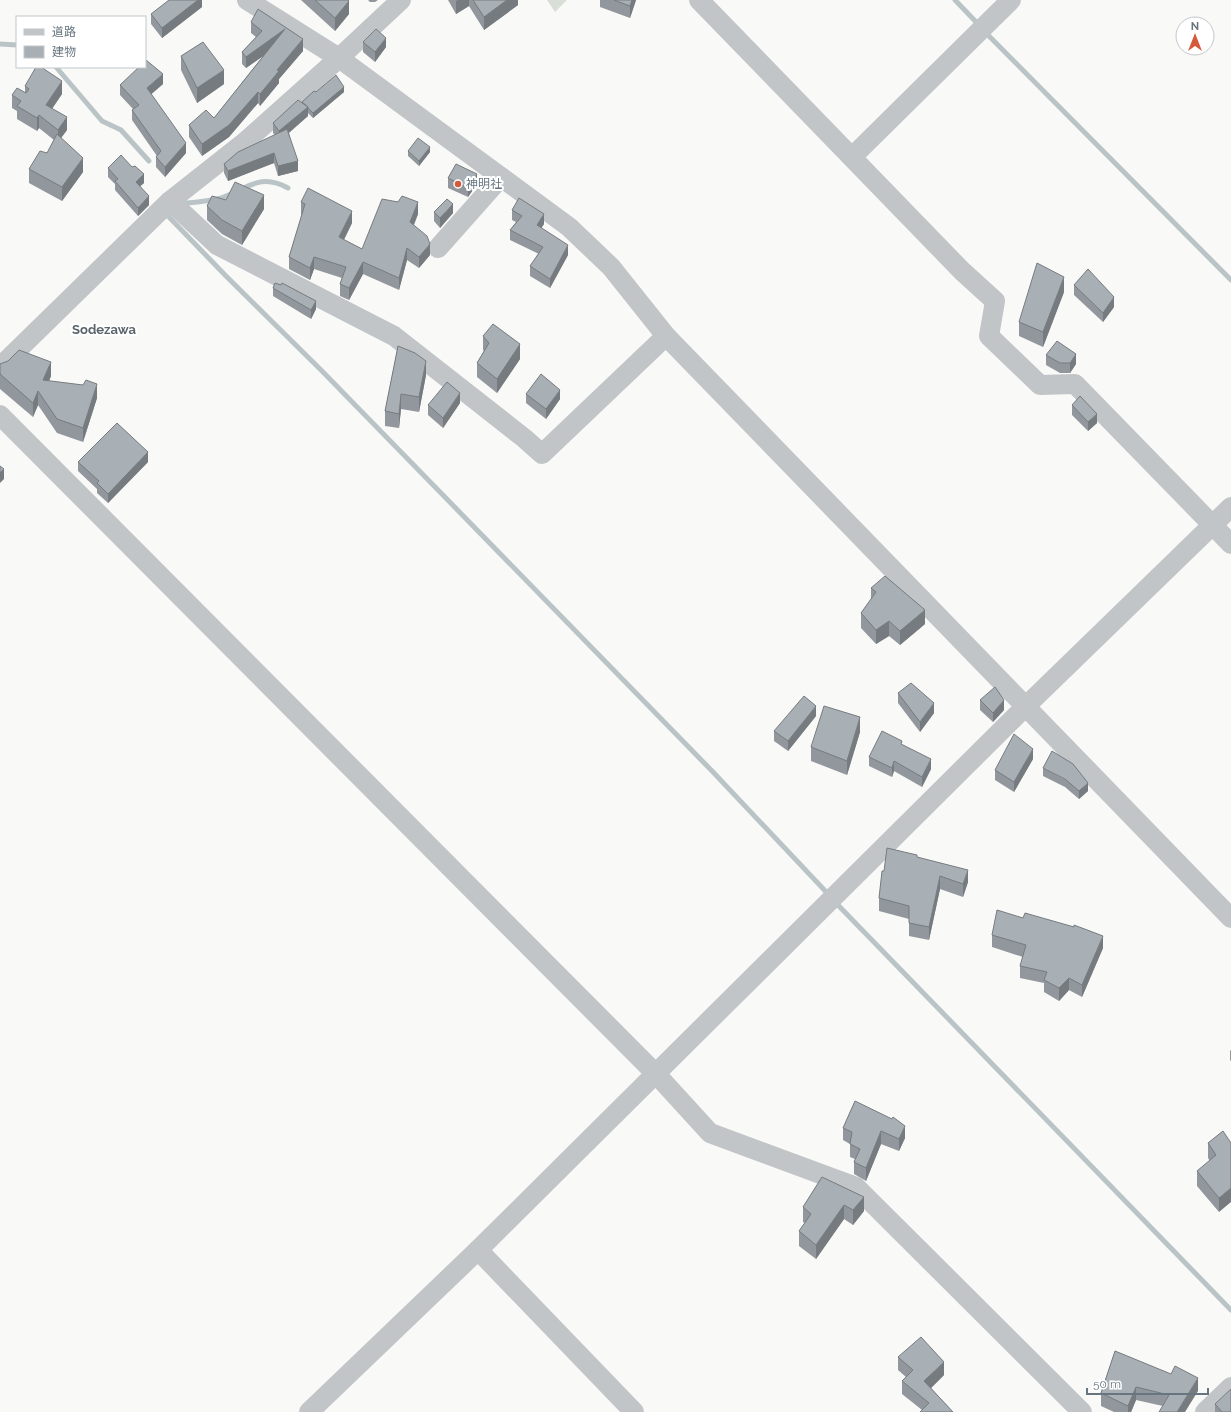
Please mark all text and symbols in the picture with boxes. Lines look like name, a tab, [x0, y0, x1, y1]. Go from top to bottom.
legend	[16, 16, 146, 68]
north arrow	[1175, 16, 1215, 56]
text: N	[1191, 20, 1199, 33]
text: 道路	[52, 25, 76, 39]
text: 建物	[52, 45, 76, 59]
place label: 神明社	[466, 177, 502, 191]
marker: 神明社	[453, 179, 463, 189]
district label: Sodezawa	[72, 322, 136, 337]
scale bar	[1087, 1370, 1208, 1396]
text: 50 m	[1093, 1377, 1121, 1391]

